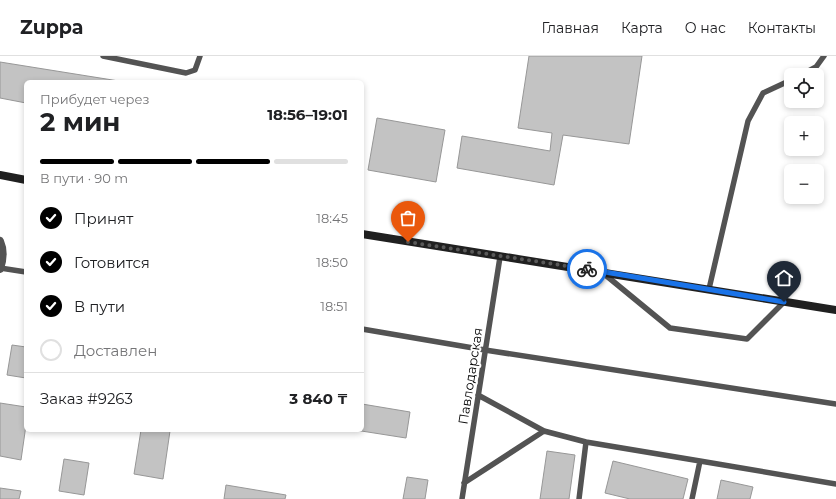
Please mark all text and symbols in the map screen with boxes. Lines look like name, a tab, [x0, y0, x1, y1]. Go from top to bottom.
text: Zuppa	[20, 16, 84, 39]
text: Главная	[541, 19, 599, 37]
text: Карта	[621, 19, 663, 37]
text: О нас	[685, 19, 726, 37]
text: Контакты	[748, 19, 816, 37]
map controls	[784, 68, 824, 204]
button: locate	[784, 68, 824, 108]
text: Прибудет через	[40, 91, 149, 107]
text: 18:56–19:01	[267, 105, 348, 124]
text: 2 мин	[40, 106, 120, 138]
button: +	[784, 116, 824, 156]
button: −	[784, 164, 824, 204]
text: В пути · 90 m	[40, 170, 128, 186]
pin	[391, 201, 425, 242]
icon: check	[40, 207, 62, 229]
icon: bag	[397, 207, 419, 229]
text: Принят	[74, 209, 133, 228]
text: 18:45	[316, 210, 348, 226]
courier	[567, 249, 607, 289]
icon: check	[40, 251, 62, 273]
text: Готовится	[74, 253, 150, 272]
text: 18:50	[316, 254, 348, 270]
icon: bike	[576, 258, 598, 280]
pin	[767, 261, 801, 302]
icon: home	[773, 267, 795, 289]
icon: check	[40, 295, 62, 317]
text: В пути	[74, 297, 125, 316]
text: 18:51	[320, 298, 348, 314]
street label: Павлодарская	[454, 326, 486, 426]
text: Доставлен	[74, 341, 157, 360]
text: Заказ #9263	[40, 389, 133, 408]
text: 3 840 ₸	[289, 389, 348, 408]

